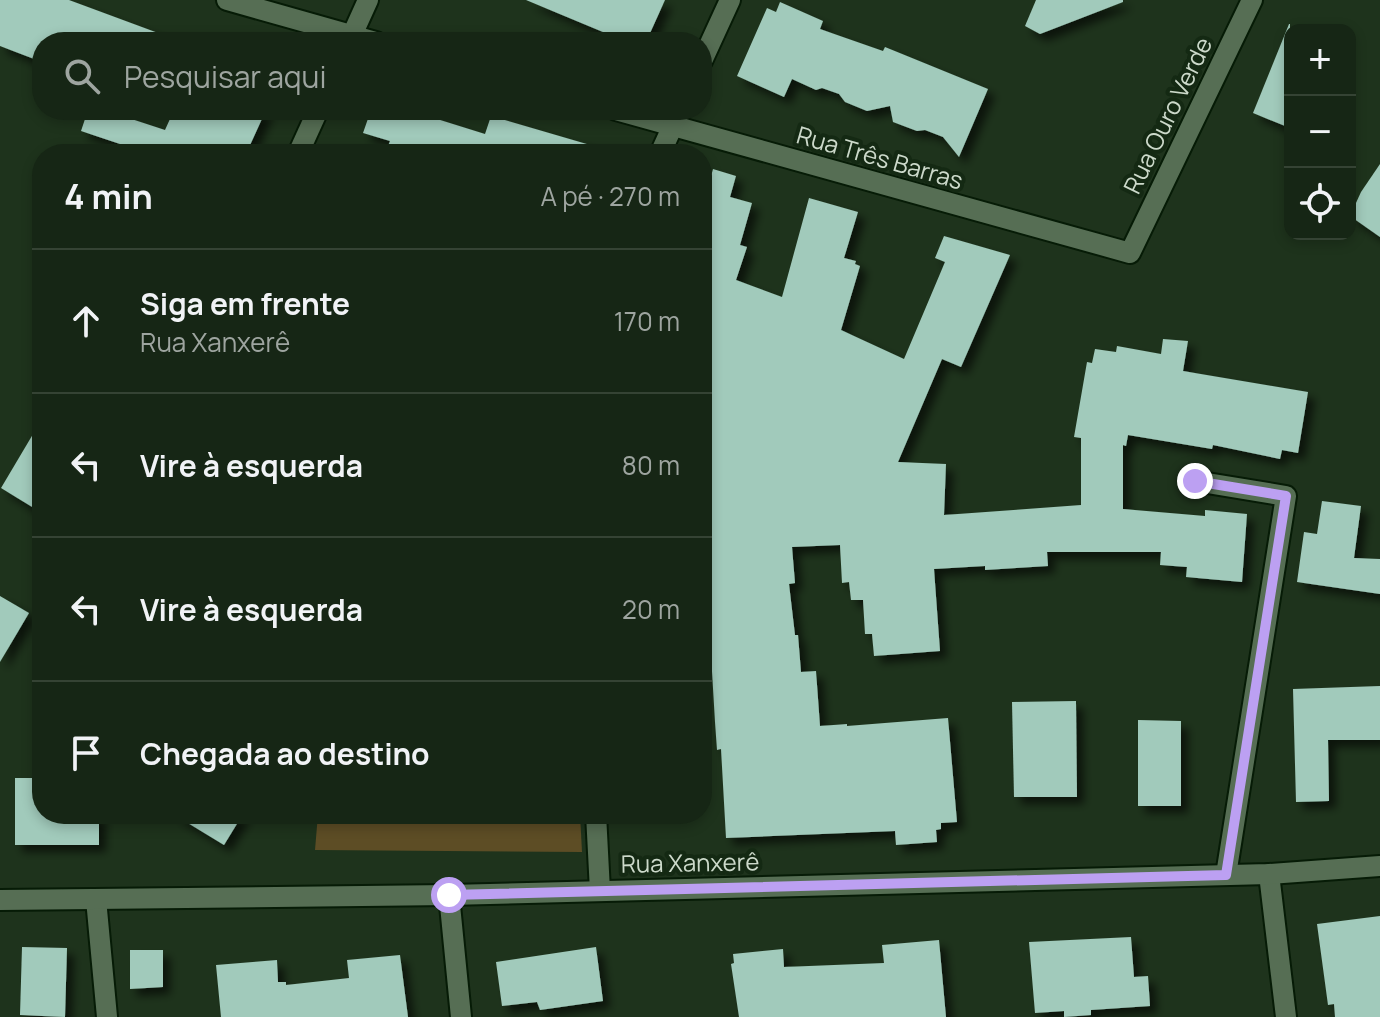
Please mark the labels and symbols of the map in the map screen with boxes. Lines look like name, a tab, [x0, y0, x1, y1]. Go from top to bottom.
street label: Rua Ouro Verde	[1115, 31, 1219, 199]
street label: Rua Três Barras	[793, 117, 967, 197]
route end	[1177, 463, 1213, 499]
street label: Rua Xanxerê	[620, 844, 760, 880]
route start	[431, 877, 467, 913]

